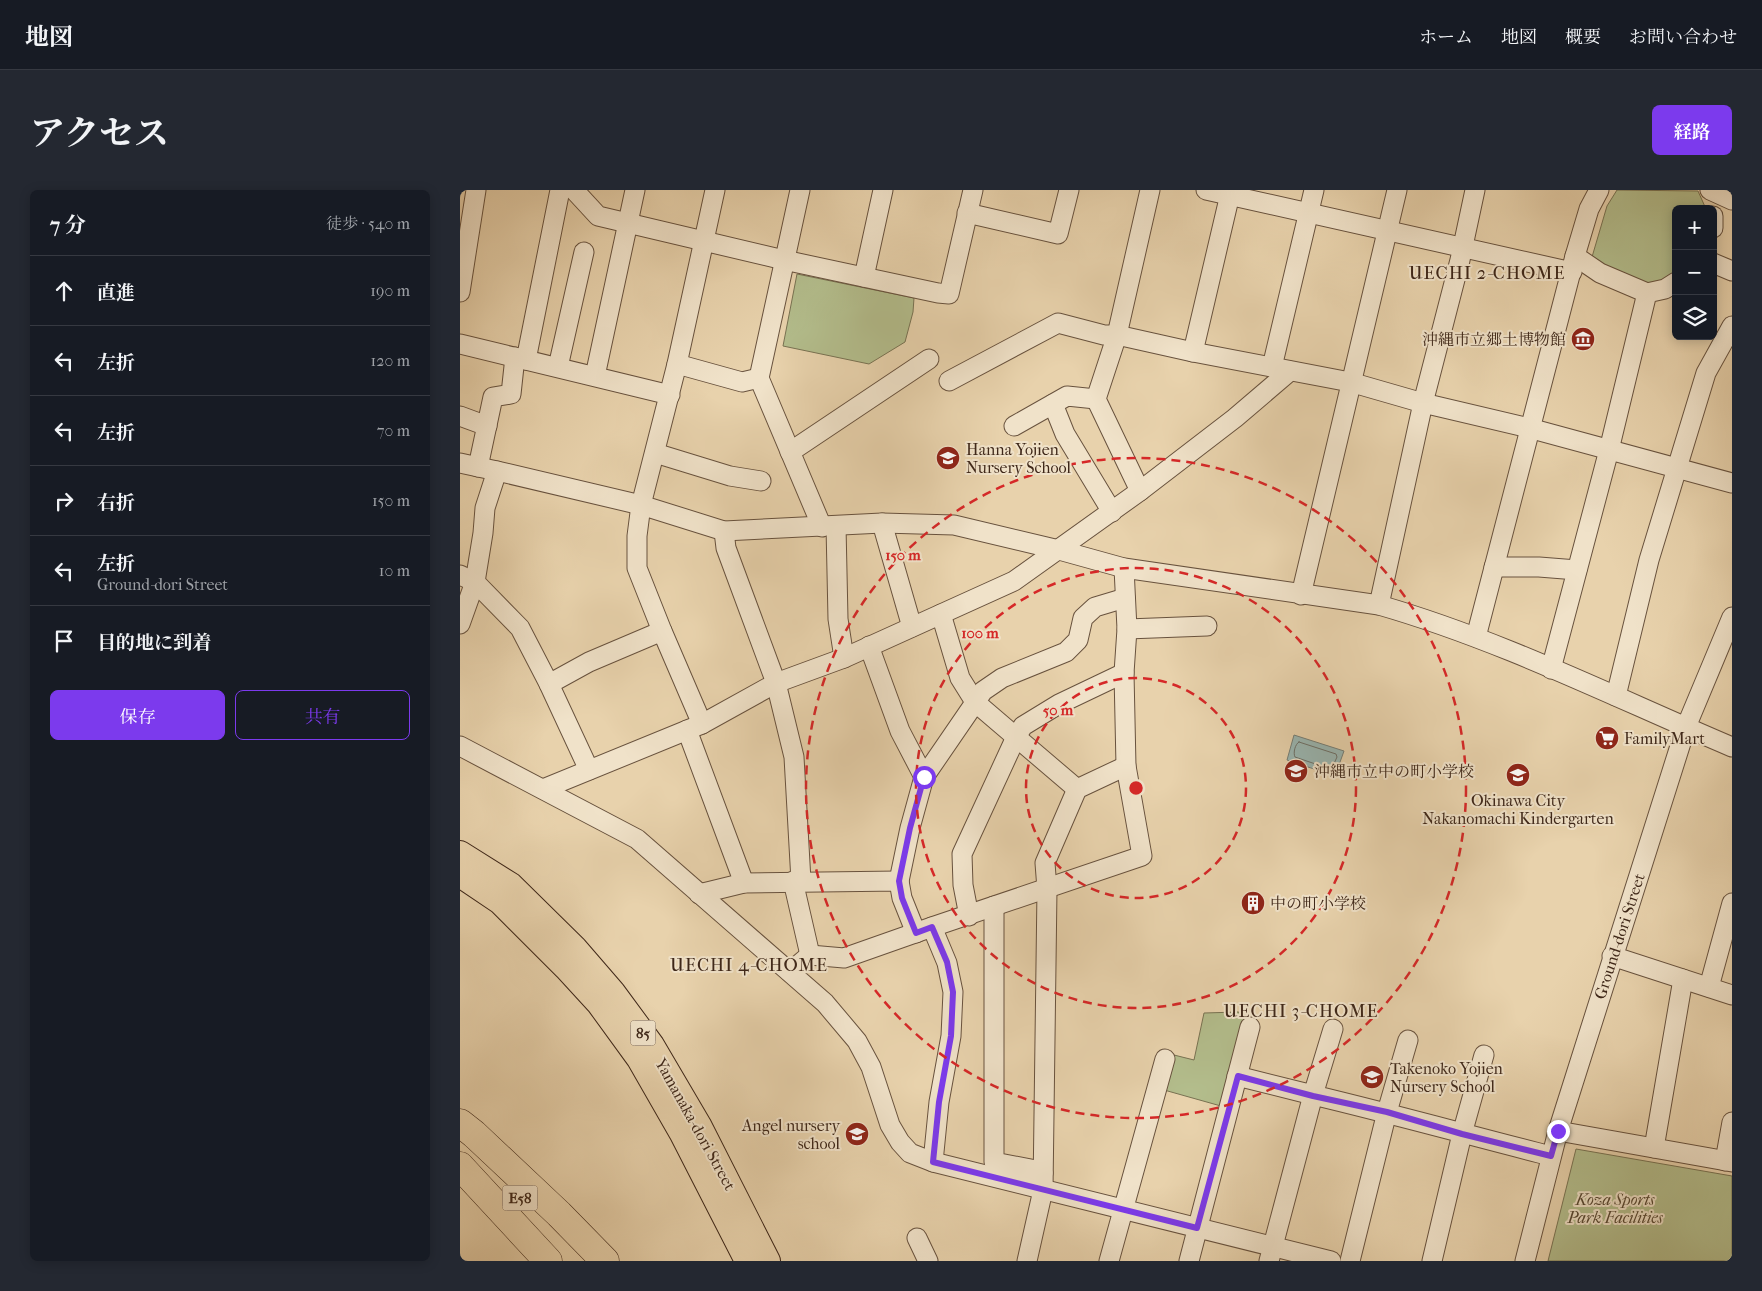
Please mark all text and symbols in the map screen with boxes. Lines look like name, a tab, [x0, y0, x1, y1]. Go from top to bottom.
text: 地図	[25, 23, 73, 51]
text: ホーム	[1419, 27, 1473, 48]
text: 地図	[1501, 27, 1537, 48]
text: 概要	[1565, 27, 1601, 48]
text: お問い合わせ	[1629, 27, 1737, 48]
button: 経路	[1652, 105, 1732, 155]
text: アクセス	[30, 113, 169, 154]
map controls	[1672, 205, 1717, 340]
button: +	[1672, 205, 1717, 250]
text: 7 分	[50, 213, 86, 237]
text: 徒歩 · 540 m	[326, 214, 410, 233]
button: −	[1672, 250, 1717, 295]
district label: UECHI 2-CHOME	[1409, 263, 1565, 284]
icon: ahead	[50, 277, 78, 305]
text: 190 m	[370, 281, 410, 300]
text: 直進	[97, 282, 135, 304]
button: layers	[1672, 295, 1717, 340]
museum icon: 沖縄市立郷土博物館	[1570, 326, 1596, 352]
place label: 沖縄市立郷土博物館	[1422, 330, 1566, 349]
icon: left	[50, 347, 78, 375]
text: 120 m	[371, 351, 410, 370]
text: 左折	[97, 352, 135, 374]
icon: left	[50, 417, 78, 445]
text: 70 m	[377, 421, 410, 440]
text: 左折	[97, 422, 135, 444]
place label: Hanna Yojien Nursery School	[966, 440, 1072, 477]
school or university icon: Hanna Yojien Nursery School	[935, 445, 961, 471]
icon: right	[50, 487, 78, 515]
text: 150 m	[372, 491, 410, 510]
text: 右折	[97, 492, 135, 514]
text: 150 m	[885, 546, 921, 564]
text: 左折	[97, 553, 135, 575]
icon: left	[50, 557, 78, 585]
text: 10 m	[379, 561, 410, 580]
text: Ground-dori Street	[97, 575, 228, 594]
text: 100 m	[961, 624, 999, 642]
icon: arrive	[50, 627, 78, 655]
text: 目的地に到着	[97, 632, 211, 654]
button: 保存	[50, 690, 225, 740]
button: 共有	[235, 690, 410, 740]
text: 50 m	[1043, 701, 1074, 719]
supermarket icon: FamilyMart	[1594, 725, 1620, 751]
place label: FamilyMart	[1624, 729, 1705, 748]
school or university icon: 沖縄市立中の町小学校	[1283, 758, 1309, 784]
place label: 沖縄市立中の町小学校	[1314, 762, 1474, 781]
school or university icon: Okinawa City Nakanomachi Kindergarten	[1505, 762, 1531, 788]
route start	[913, 766, 936, 789]
centre of rings	[1127, 779, 1145, 797]
place label: Okinawa City Nakanomachi Kindergarten	[1422, 791, 1614, 828]
street label: Ground-dori Street	[1590, 871, 1649, 1001]
building icon: 中の町小学校	[1240, 890, 1266, 916]
place label: 中の町小学校	[1270, 894, 1366, 913]
district label: UECHI 4-CHOME	[670, 955, 828, 976]
district label: UECHI 3-CHOME	[1224, 1001, 1378, 1022]
road number: 85	[630, 1020, 656, 1046]
street label: Yamanaka-dori Street	[651, 1054, 740, 1194]
place label: Takenoko Yojien Nursery School	[1390, 1059, 1504, 1096]
school or university icon: Takenoko Yojien Nursery School	[1359, 1064, 1385, 1090]
place label: Angel nursery school	[741, 1116, 841, 1153]
route end	[1547, 1120, 1570, 1143]
school or university icon: Angel nursery school	[844, 1121, 870, 1147]
road number: E58	[502, 1186, 538, 1210]
park label: Koza Sports Park Facilities	[1566, 1190, 1664, 1227]

